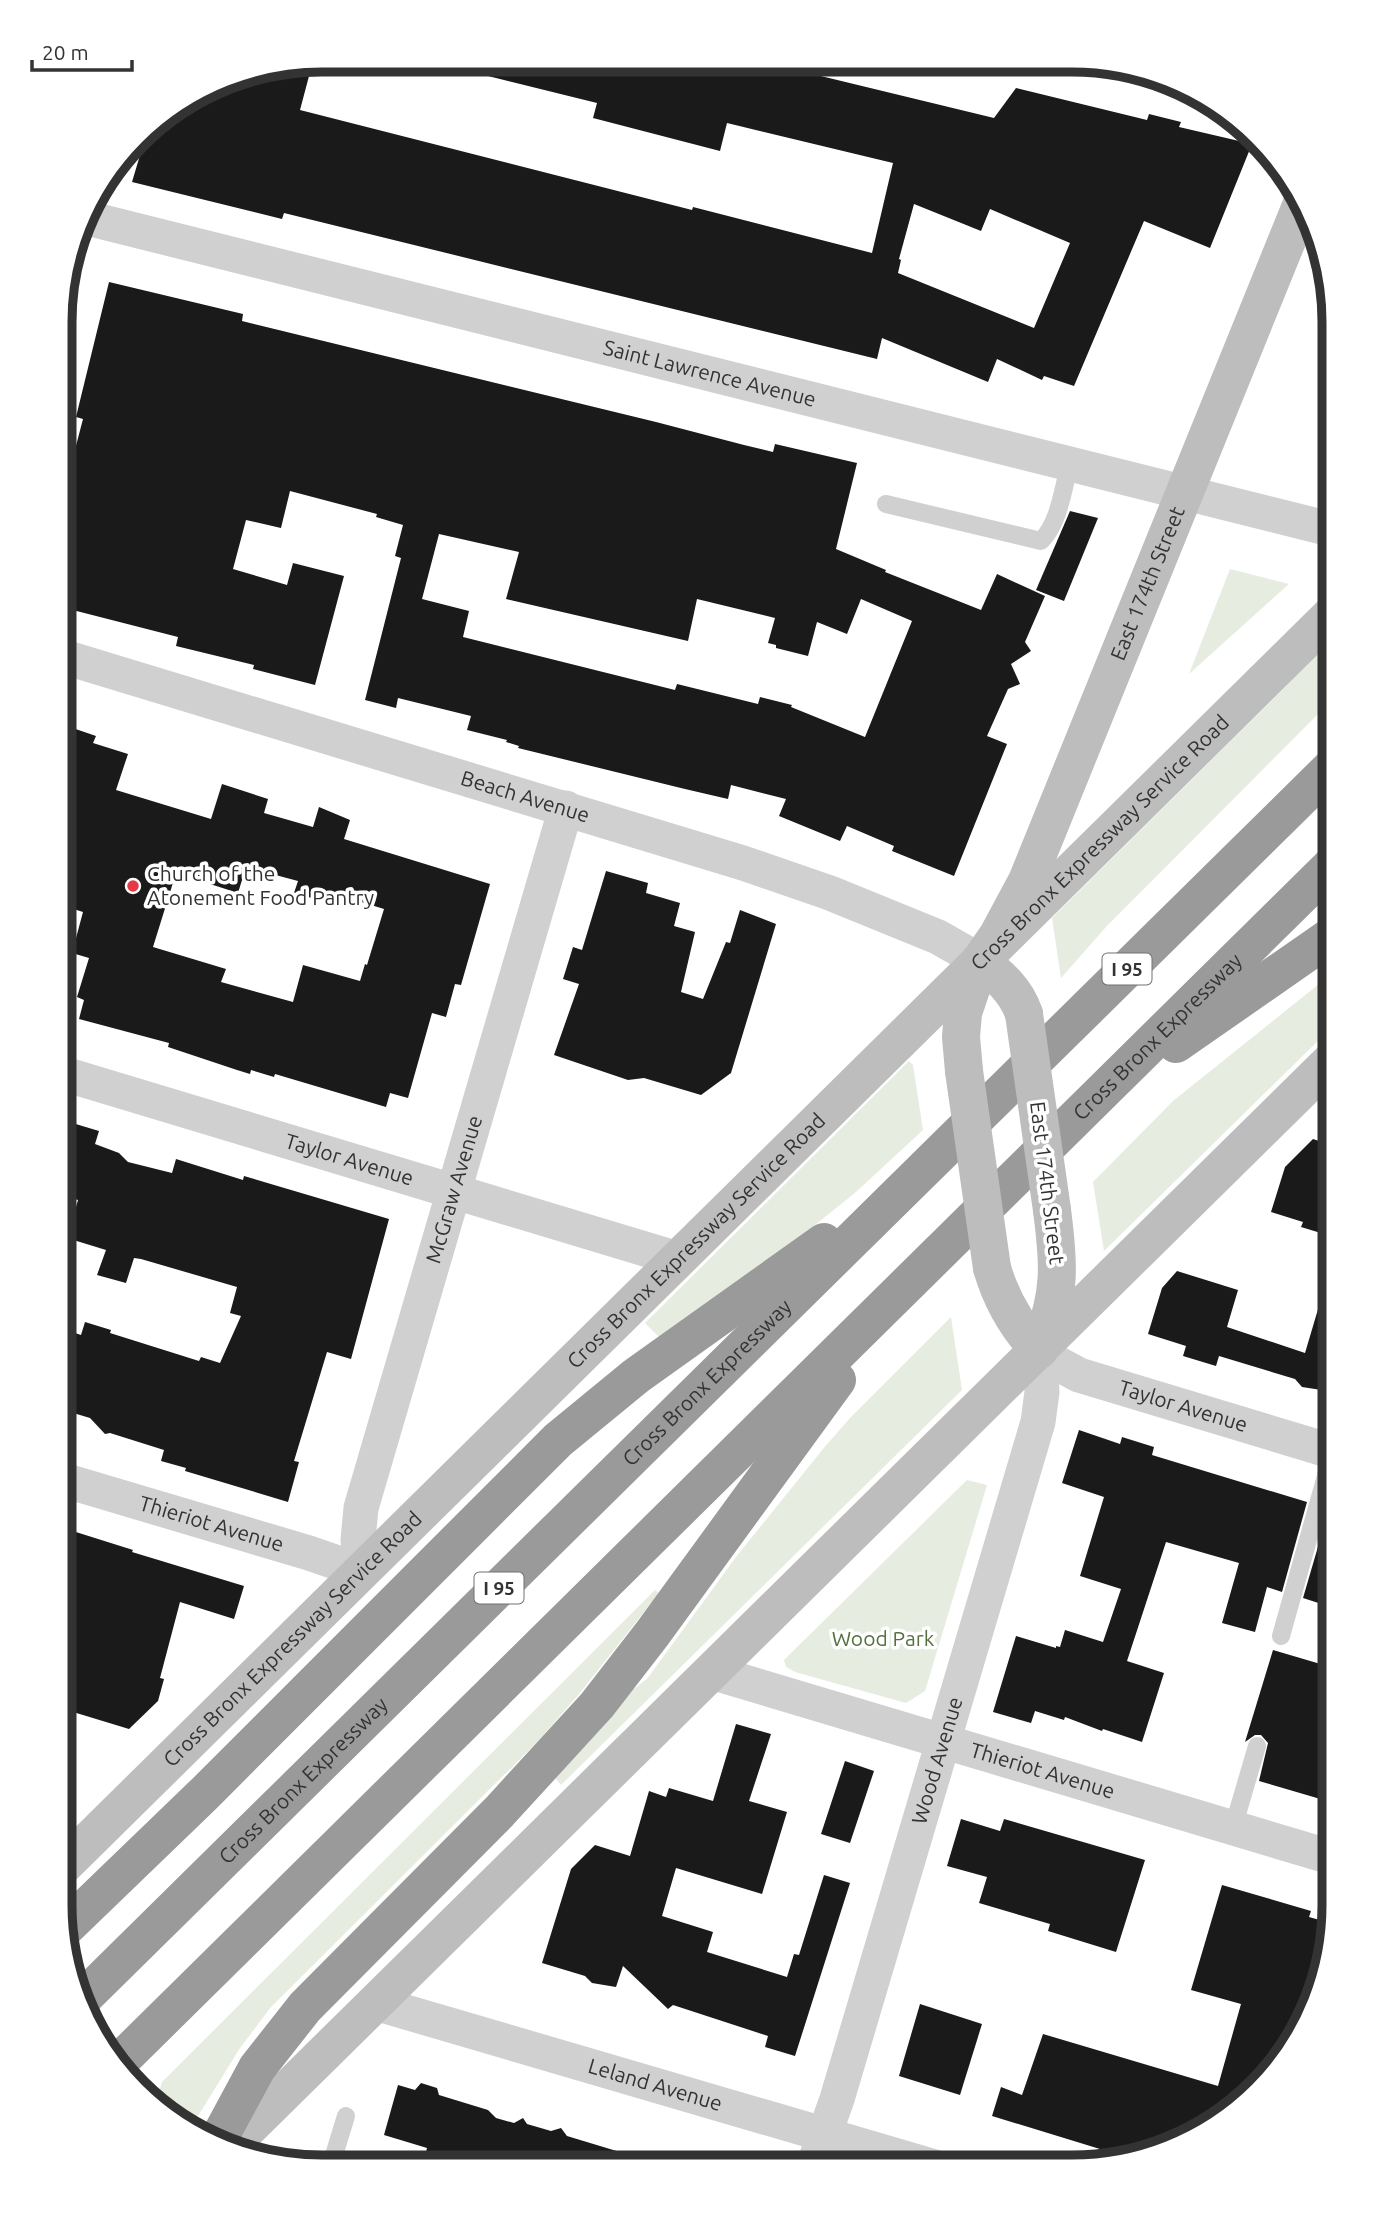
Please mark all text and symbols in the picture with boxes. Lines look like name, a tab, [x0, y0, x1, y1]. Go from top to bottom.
scale bar	[32, 28, 131, 72]
text: 20 m	[42, 40, 89, 64]
street label: Saint Lawrence Avenue	[601, 335, 819, 411]
street label: East 174th Street	[1105, 502, 1189, 664]
street label: Cross Bronx Expressway Service Road	[965, 710, 1233, 975]
street label: Beach Avenue	[458, 765, 593, 827]
place label: Church of the Atonement Food Pantry	[147, 861, 374, 909]
marker: Church of the Atonement Food Pantry	[125, 878, 141, 894]
street label: Cross Bronx Expressway	[1068, 948, 1246, 1125]
road number: I 95	[1102, 953, 1152, 984]
street label: East 174th Street	[1026, 1100, 1070, 1266]
street label: Cross Bronx Expressway Service Road	[562, 1108, 830, 1373]
street label: McGraw Avenue	[420, 1113, 486, 1266]
street label: Taylor Avenue	[282, 1128, 417, 1190]
street label: Cross Bronx Expressway	[617, 1294, 796, 1470]
street label: Taylor Avenue	[1116, 1375, 1251, 1436]
street label: Thieriot Avenue	[137, 1490, 287, 1556]
street label: Cross Bronx Expressway Service Road	[158, 1506, 426, 1771]
road number: I 95	[475, 1572, 524, 1604]
park label: Wood Park	[832, 1626, 935, 1650]
street label: Cross Bronx Expressway	[213, 1692, 392, 1868]
street label: Wood Avenue	[906, 1694, 967, 1827]
street label: Thieriot Avenue	[968, 1737, 1118, 1803]
street label: Leland Avenue	[586, 2053, 725, 2115]

